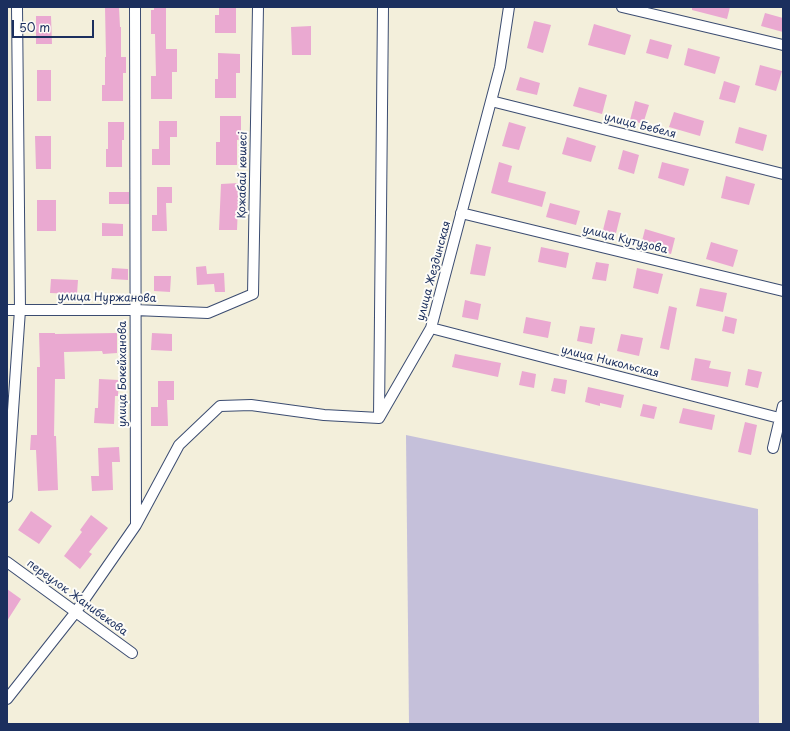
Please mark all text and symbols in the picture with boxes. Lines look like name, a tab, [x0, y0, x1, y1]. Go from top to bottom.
scale bar	[14, 12, 96, 38]
text: 50 m	[19, 18, 50, 36]
street label: улица Бебеля	[603, 111, 677, 141]
street label: Қожабай көшесі	[236, 131, 250, 219]
street label: улица Жездинская	[414, 220, 454, 322]
street label: улица Кутузова	[581, 223, 669, 257]
street label: улица Нуржанова	[57, 291, 157, 305]
street label: улица Бокейханова	[116, 321, 130, 427]
street label: улица Никольская	[560, 343, 660, 381]
street label: переулок Жанибекова	[24, 557, 130, 639]

